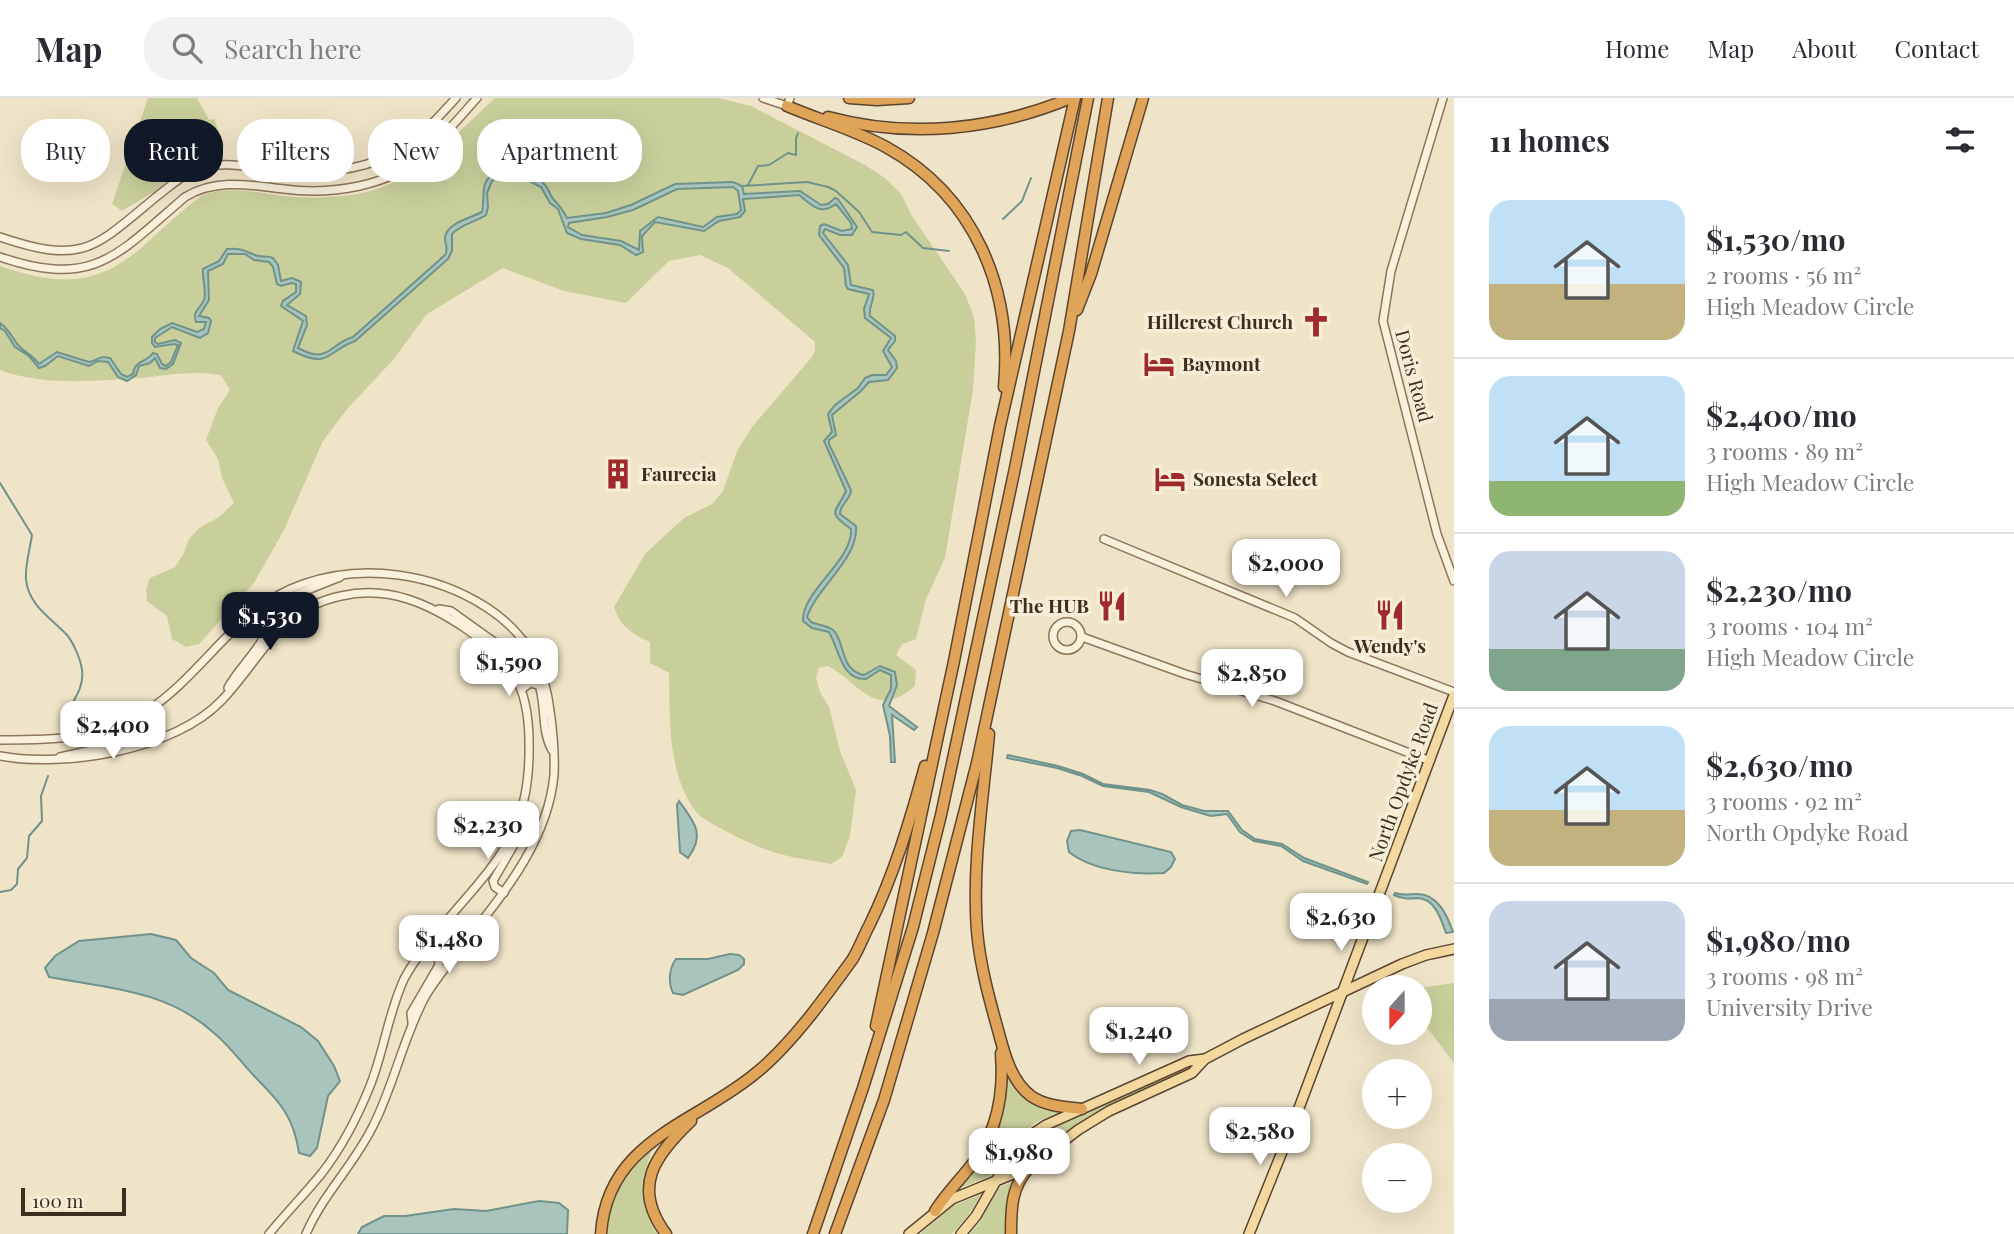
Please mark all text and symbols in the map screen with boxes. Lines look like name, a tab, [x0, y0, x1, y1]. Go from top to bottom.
search box	[144, 17, 634, 80]
text: Map	[35, 26, 102, 70]
icon: search	[168, 29, 206, 67]
text: Search here	[224, 31, 362, 66]
text: Home	[1605, 32, 1669, 64]
text: Map	[1707, 32, 1754, 64]
text: About	[1792, 32, 1856, 64]
text: Contact	[1894, 32, 1979, 64]
chip: Buy	[21, 119, 110, 182]
chip: Rent	[124, 119, 223, 182]
chip: Filters	[237, 119, 354, 182]
chip: New	[368, 119, 463, 182]
chip: Apartment	[477, 119, 642, 182]
text: 11 homes	[1489, 120, 1610, 160]
icon: filters	[1941, 121, 1979, 159]
text: $1,530/mo	[1706, 219, 1845, 259]
icon: home	[1545, 228, 1629, 312]
text: 2 rooms · 56 m²	[1706, 259, 1861, 290]
text: High Meadow Circle	[1706, 290, 1914, 321]
church icon: Hillcrest Church	[1299, 305, 1333, 339]
place label: Hillcrest Church	[1147, 308, 1293, 334]
street label: Doris Road	[1390, 327, 1440, 425]
hotel icon: Baymont	[1142, 347, 1176, 381]
place label: Baymont	[1182, 350, 1261, 376]
text: $2,400/mo	[1706, 395, 1857, 435]
icon: home	[1545, 404, 1629, 488]
text: 3 rooms · 89 m²	[1706, 435, 1863, 466]
building icon: Faurecia	[601, 457, 635, 491]
place label: Faurecia	[641, 460, 717, 486]
hotel icon: Sonesta Select	[1153, 462, 1187, 496]
place label: Sonesta Select	[1193, 465, 1318, 491]
text: High Meadow Circle	[1706, 466, 1914, 497]
pin: $2,000	[1229, 540, 1343, 599]
text: $2,000	[1248, 546, 1324, 577]
text: $2,230/mo	[1706, 570, 1852, 610]
icon: home	[1545, 579, 1629, 663]
restaurant icon: The HUB	[1095, 589, 1129, 623]
pin: $1,530	[213, 592, 327, 652]
place label: The HUB	[1010, 592, 1089, 618]
restaurant icon: Wendy's	[1373, 598, 1407, 632]
text: $1,530	[238, 599, 302, 630]
text: 3 rooms · 104 m²	[1706, 610, 1873, 641]
place label: Wendy's	[1353, 632, 1426, 658]
pin: $1,590	[452, 638, 566, 698]
text: High Meadow Circle	[1706, 641, 1914, 672]
text: $1,590	[476, 645, 542, 676]
pin: $2,850	[1195, 650, 1309, 709]
text: $2,850	[1217, 656, 1287, 687]
street label: North Opdyke Road	[1361, 699, 1443, 865]
pin: $2,400	[56, 702, 170, 761]
text: $2,400	[76, 708, 150, 739]
text: $2,630/mo	[1706, 745, 1853, 785]
icon: home	[1545, 754, 1629, 838]
text: 3 rooms · 92 m²	[1706, 785, 1862, 816]
pin: $2,230	[431, 802, 545, 861]
text: $2,230	[453, 808, 523, 839]
text: North Opdyke Road	[1706, 816, 1909, 847]
pin: $2,630	[1284, 894, 1398, 953]
text: $2,630	[1306, 900, 1376, 931]
pin: $1,480	[392, 916, 506, 975]
text: $1,980/mo	[1706, 920, 1851, 960]
text: $1,480	[415, 922, 483, 953]
icon: home	[1545, 929, 1629, 1013]
text: 3 rooms · 98 m²	[1706, 960, 1863, 991]
north arrow	[1362, 975, 1432, 1045]
map controls	[1362, 975, 1432, 1213]
text: University Drive	[1706, 991, 1873, 1022]
pin: $1,240	[1082, 1007, 1196, 1067]
text: $1,240	[1105, 1014, 1173, 1045]
button: +	[1362, 1059, 1432, 1129]
pin: $2,580	[1203, 1108, 1317, 1167]
text: $2,580	[1225, 1114, 1295, 1145]
pin: $1,980	[962, 1128, 1076, 1188]
text: $1,980	[985, 1135, 1053, 1166]
button: −	[1362, 1143, 1432, 1213]
scale bar	[21, 1185, 126, 1217]
text: 100 m	[32, 1187, 83, 1213]

